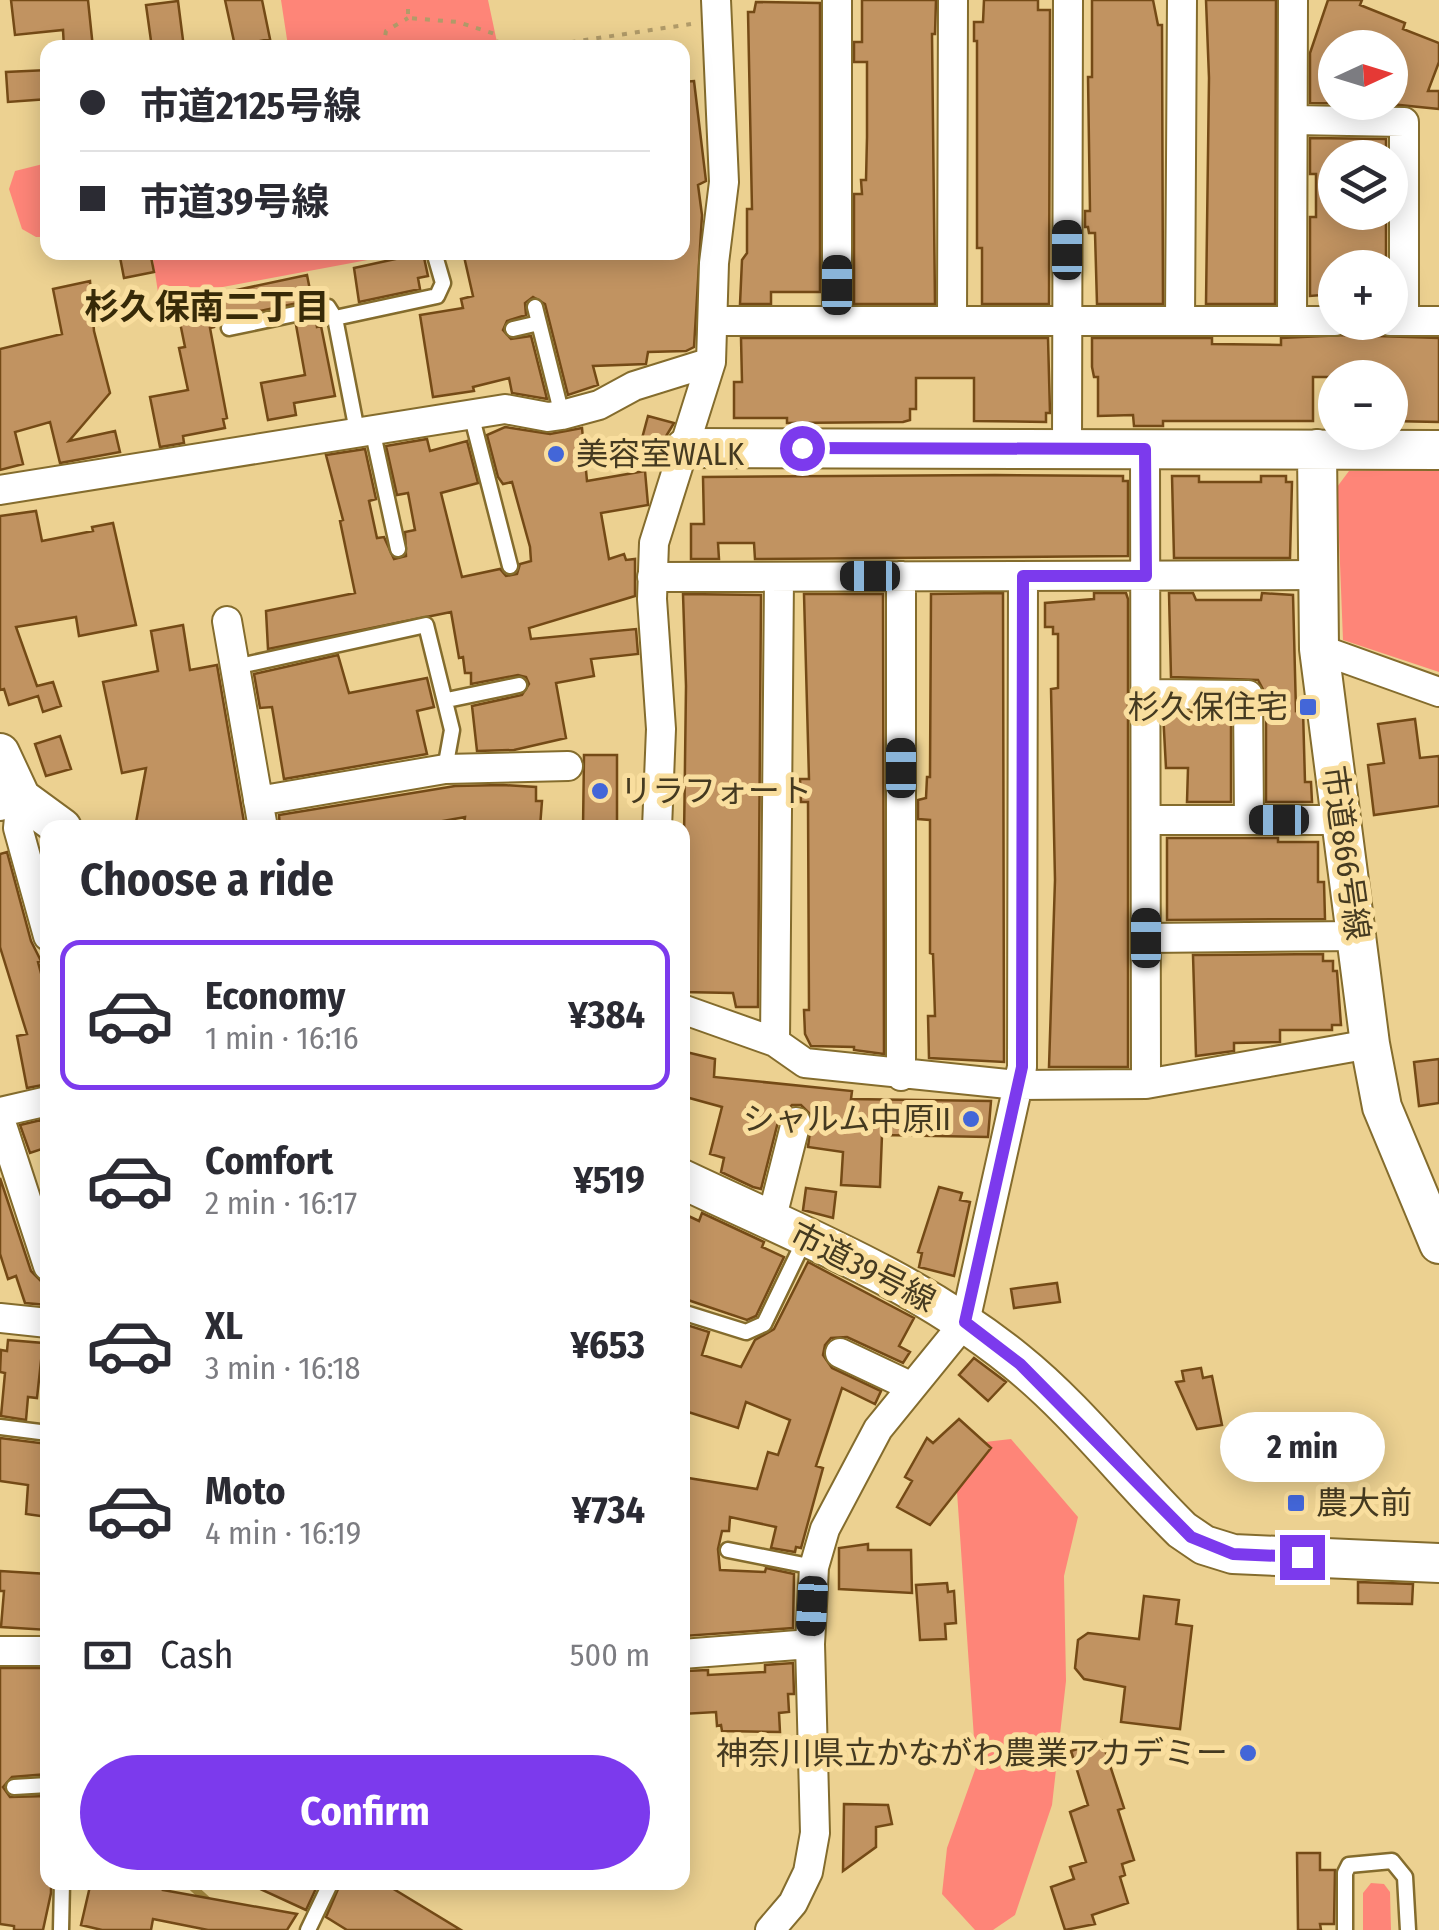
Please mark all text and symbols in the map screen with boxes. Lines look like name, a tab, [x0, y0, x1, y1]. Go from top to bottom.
north arrow	[1318, 30, 1408, 120]
map controls	[1318, 30, 1408, 450]
text: 市道2125号線	[140, 83, 361, 129]
button: layers	[1318, 140, 1408, 230]
text: 市道39号線	[140, 179, 329, 225]
car	[1052, 220, 1082, 280]
button: +	[1318, 250, 1408, 340]
car	[822, 255, 852, 315]
district label: 杉久保南二丁目	[84, 286, 330, 328]
button: −	[1318, 360, 1408, 450]
route start	[780, 426, 825, 471]
place label: 美容室WALK	[576, 435, 745, 473]
marker: 美容室WALK	[545, 443, 567, 465]
car	[840, 561, 900, 591]
place label: 杉久保住宅	[1128, 688, 1288, 726]
marker: 杉久保住宅	[1297, 696, 1319, 718]
car	[886, 738, 916, 798]
street label: 市道866号線	[1315, 763, 1377, 943]
place label: リラフォート	[620, 772, 812, 810]
marker: リラフォート	[589, 780, 611, 802]
car	[1249, 805, 1309, 835]
text: Choose a ride	[80, 853, 334, 907]
car	[1131, 908, 1161, 968]
icon: car	[85, 970, 175, 1060]
text: Economy	[205, 973, 345, 1019]
text: ¥384	[568, 992, 645, 1038]
text: 1 min · 16:16	[205, 1019, 359, 1057]
place label: シャルム中原II	[743, 1100, 951, 1138]
marker: シャルム中原II	[960, 1108, 982, 1130]
icon: car	[85, 1135, 175, 1225]
text: Comfort	[205, 1138, 333, 1184]
text: ¥519	[573, 1157, 645, 1203]
text: 2 min · 16:17	[205, 1184, 357, 1222]
street label: 市道39号線	[784, 1214, 942, 1320]
icon: car	[85, 1300, 175, 1390]
text: XL	[205, 1303, 243, 1349]
text: ¥653	[571, 1322, 645, 1368]
text: 3 min · 16:18	[205, 1349, 361, 1387]
callout: 2 min	[1220, 1412, 1384, 1482]
text: 2 min	[1267, 1428, 1338, 1466]
icon: car	[85, 1465, 175, 1555]
text: Moto	[205, 1468, 286, 1514]
place label: 農大前	[1316, 1484, 1412, 1522]
text: ¥734	[572, 1487, 645, 1533]
marker: 農大前	[1285, 1492, 1307, 1514]
text: 4 min · 16:19	[205, 1514, 361, 1552]
route end	[1280, 1535, 1325, 1580]
car	[795, 1575, 829, 1637]
icon: cash	[80, 1628, 135, 1683]
text: Cash	[160, 1632, 234, 1678]
text: 500 m	[570, 1636, 650, 1674]
place label: 神奈川県立かながわ農業アカデミー	[716, 1734, 1228, 1772]
marker: 神奈川県立かながわ農業アカデミー	[1237, 1742, 1259, 1764]
button: Confirm	[80, 1755, 650, 1870]

